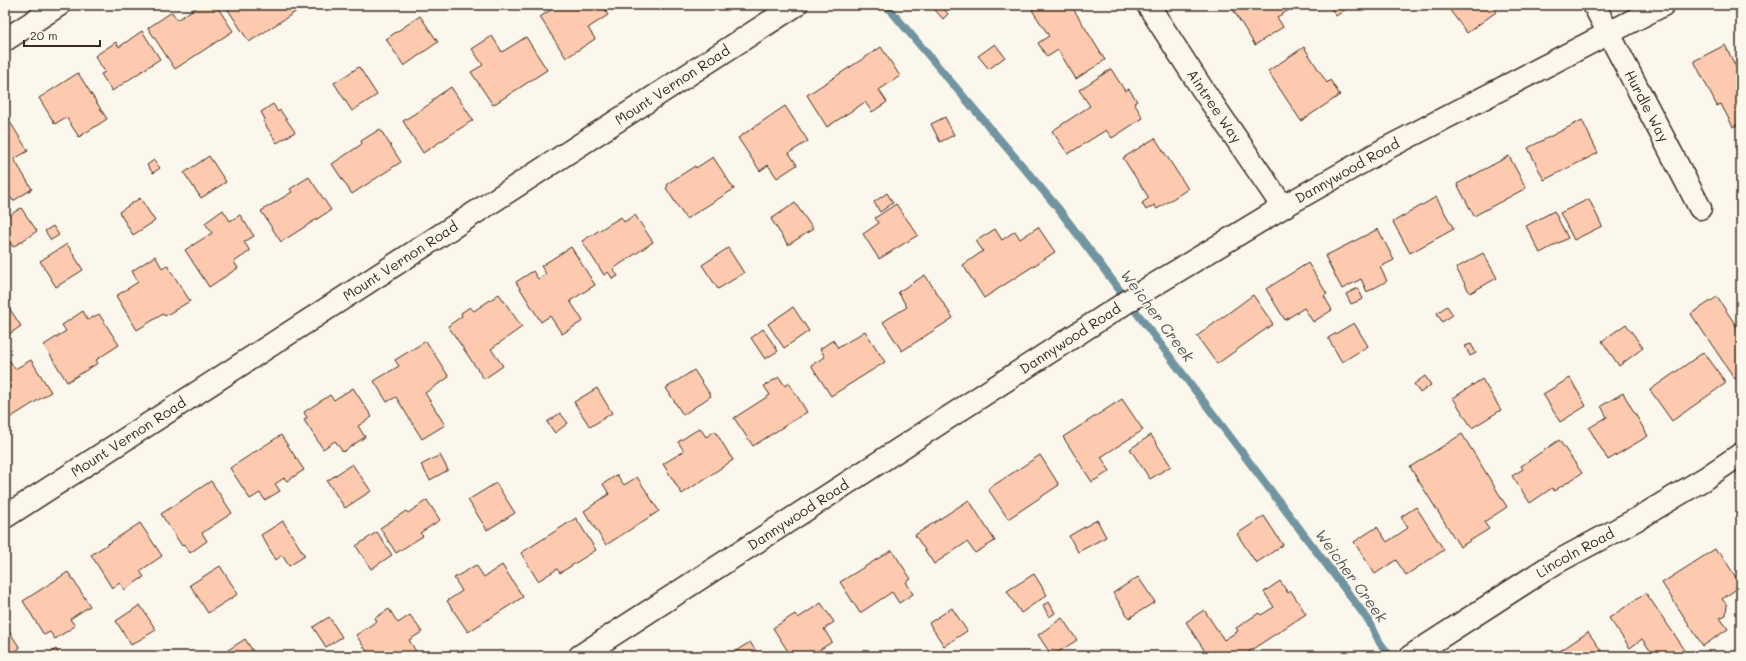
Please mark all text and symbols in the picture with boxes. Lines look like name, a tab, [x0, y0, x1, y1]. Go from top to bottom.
scale bar	[24, 22, 100, 48]
text: 20 m	[30, 27, 58, 43]
street label: Mount Vernon Road	[611, 40, 733, 129]
street label: Aintree Way	[1183, 65, 1246, 147]
street label: Hurdle Way	[1621, 67, 1674, 145]
street label: Dannywood Road	[1291, 133, 1403, 207]
street label: Mount Vernon Road	[339, 216, 461, 305]
water label: Weicher Creek	[1116, 265, 1200, 366]
street label: Dannywood Road	[1016, 298, 1124, 378]
street label: Mount Vernon Road	[67, 392, 189, 481]
street label: Dannywood Road	[744, 474, 852, 554]
street label: Lincoln Road	[1532, 523, 1617, 582]
water label: Weicher Creek	[1311, 525, 1393, 627]

